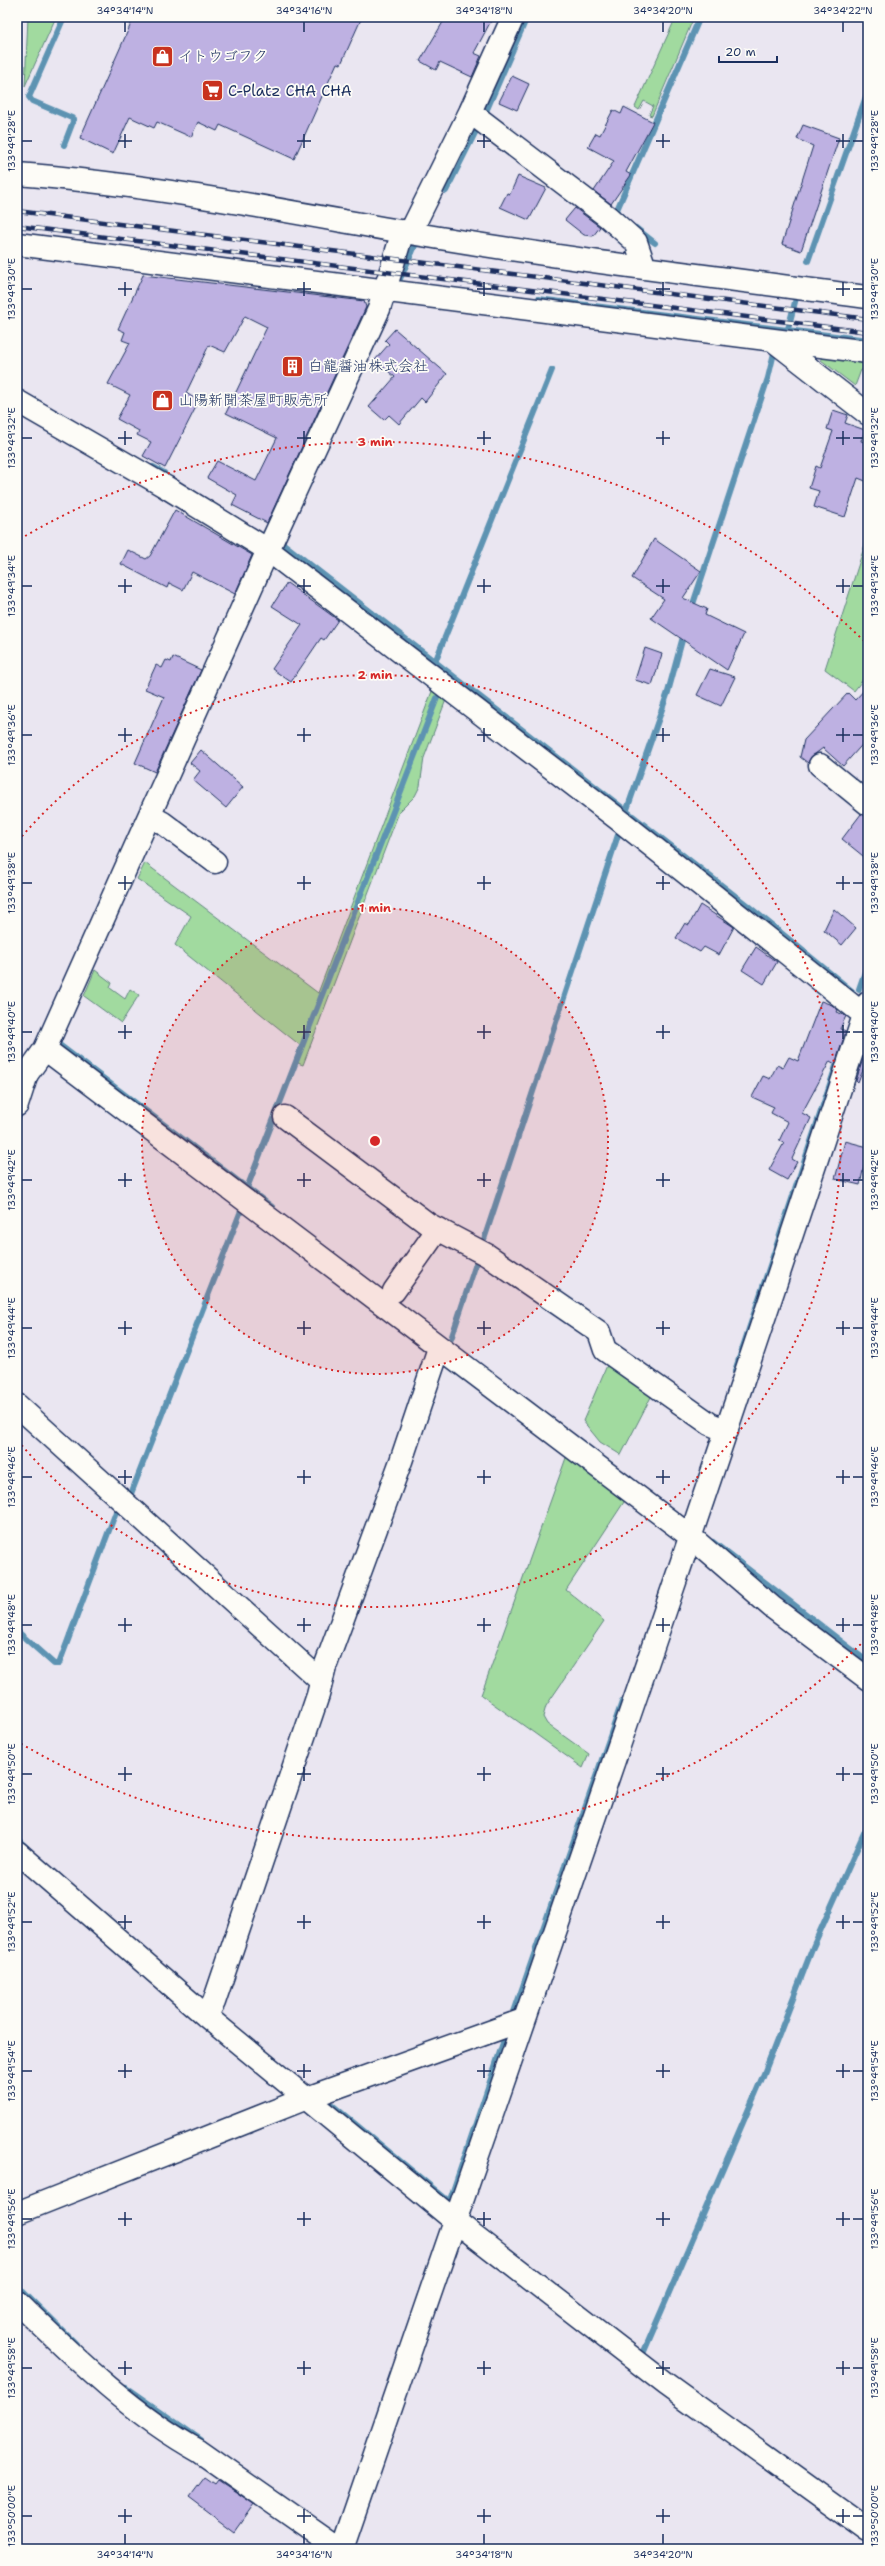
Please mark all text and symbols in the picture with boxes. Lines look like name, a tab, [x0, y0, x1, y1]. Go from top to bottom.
text: 34°34'14"N	[97, 4, 153, 17]
text: 34°34'16"N	[276, 4, 332, 17]
text: 34°34'18"N	[455, 4, 513, 17]
text: 34°34'20"N	[633, 4, 693, 17]
text: 34°34'22"N	[813, 4, 873, 17]
scale bar	[719, 38, 777, 64]
shop icon: イトウゴフク	[150, 43, 176, 69]
text: 20 m	[725, 44, 756, 60]
place label: イトウゴフク	[178, 46, 268, 66]
supermarket icon: C-Platz CHA CHA	[200, 78, 226, 104]
place label: C-Platz CHA CHA	[228, 81, 352, 101]
text: 133°49'28"E	[5, 110, 18, 172]
text: 133°49'28"E	[868, 110, 881, 172]
text: 133°49'30"E	[5, 258, 18, 320]
text: 133°49'30"E	[868, 258, 881, 320]
building icon: 白龍醤油株式会社	[279, 353, 305, 379]
place label: 白龍醤油株式会社	[308, 356, 428, 376]
shop icon: 山陽新聞茶屋町販売所	[149, 387, 175, 413]
place label: 山陽新聞茶屋町販売所	[178, 390, 328, 410]
text: 133°49'32"E	[5, 407, 18, 469]
text: 133°49'32"E	[868, 407, 881, 469]
text: 3 min	[358, 434, 393, 450]
text: 133°49'34"E	[5, 555, 18, 617]
text: 133°49'34"E	[868, 555, 881, 617]
text: 2 min	[358, 667, 393, 683]
text: 133°49'36"E	[5, 704, 18, 766]
text: 133°49'36"E	[868, 704, 881, 766]
text: 133°49'38"E	[5, 852, 18, 914]
text: 133°49'38"E	[868, 852, 881, 914]
text: 1 min	[359, 900, 391, 916]
text: 133°49'40"E	[5, 1001, 18, 1063]
text: 133°49'40"E	[868, 1001, 881, 1063]
centre of rings	[368, 1134, 382, 1148]
text: 133°49'42"E	[5, 1149, 18, 1211]
text: 133°49'42"E	[868, 1149, 881, 1211]
text: 133°49'44"E	[5, 1297, 18, 1359]
text: 133°49'44"E	[868, 1297, 881, 1359]
text: 133°49'46"E	[5, 1446, 18, 1508]
text: 133°49'46"E	[868, 1446, 881, 1508]
text: 133°49'48"E	[5, 1594, 18, 1656]
text: 133°49'48"E	[868, 1594, 881, 1656]
text: 133°49'50"E	[5, 1743, 18, 1805]
text: 133°49'50"E	[868, 1743, 881, 1805]
text: 133°49'52"E	[5, 1891, 18, 1953]
text: 133°49'52"E	[868, 1891, 881, 1953]
text: 133°49'54"E	[5, 2040, 18, 2102]
text: 133°49'54"E	[868, 2040, 881, 2102]
text: 133°49'56"E	[5, 2189, 18, 2249]
text: 133°49'56"E	[868, 2189, 881, 2249]
text: 133°49'58"E	[5, 2337, 18, 2399]
text: 133°49'58"E	[868, 2337, 881, 2399]
text: 133°50'00"E	[5, 2485, 18, 2547]
text: 133°50'00"E	[868, 2485, 881, 2547]
text: 34°34'14"N	[97, 2548, 153, 2561]
text: 34°34'16"N	[276, 2548, 332, 2561]
text: 34°34'18"N	[455, 2548, 513, 2561]
text: 34°34'20"N	[633, 2548, 693, 2561]

